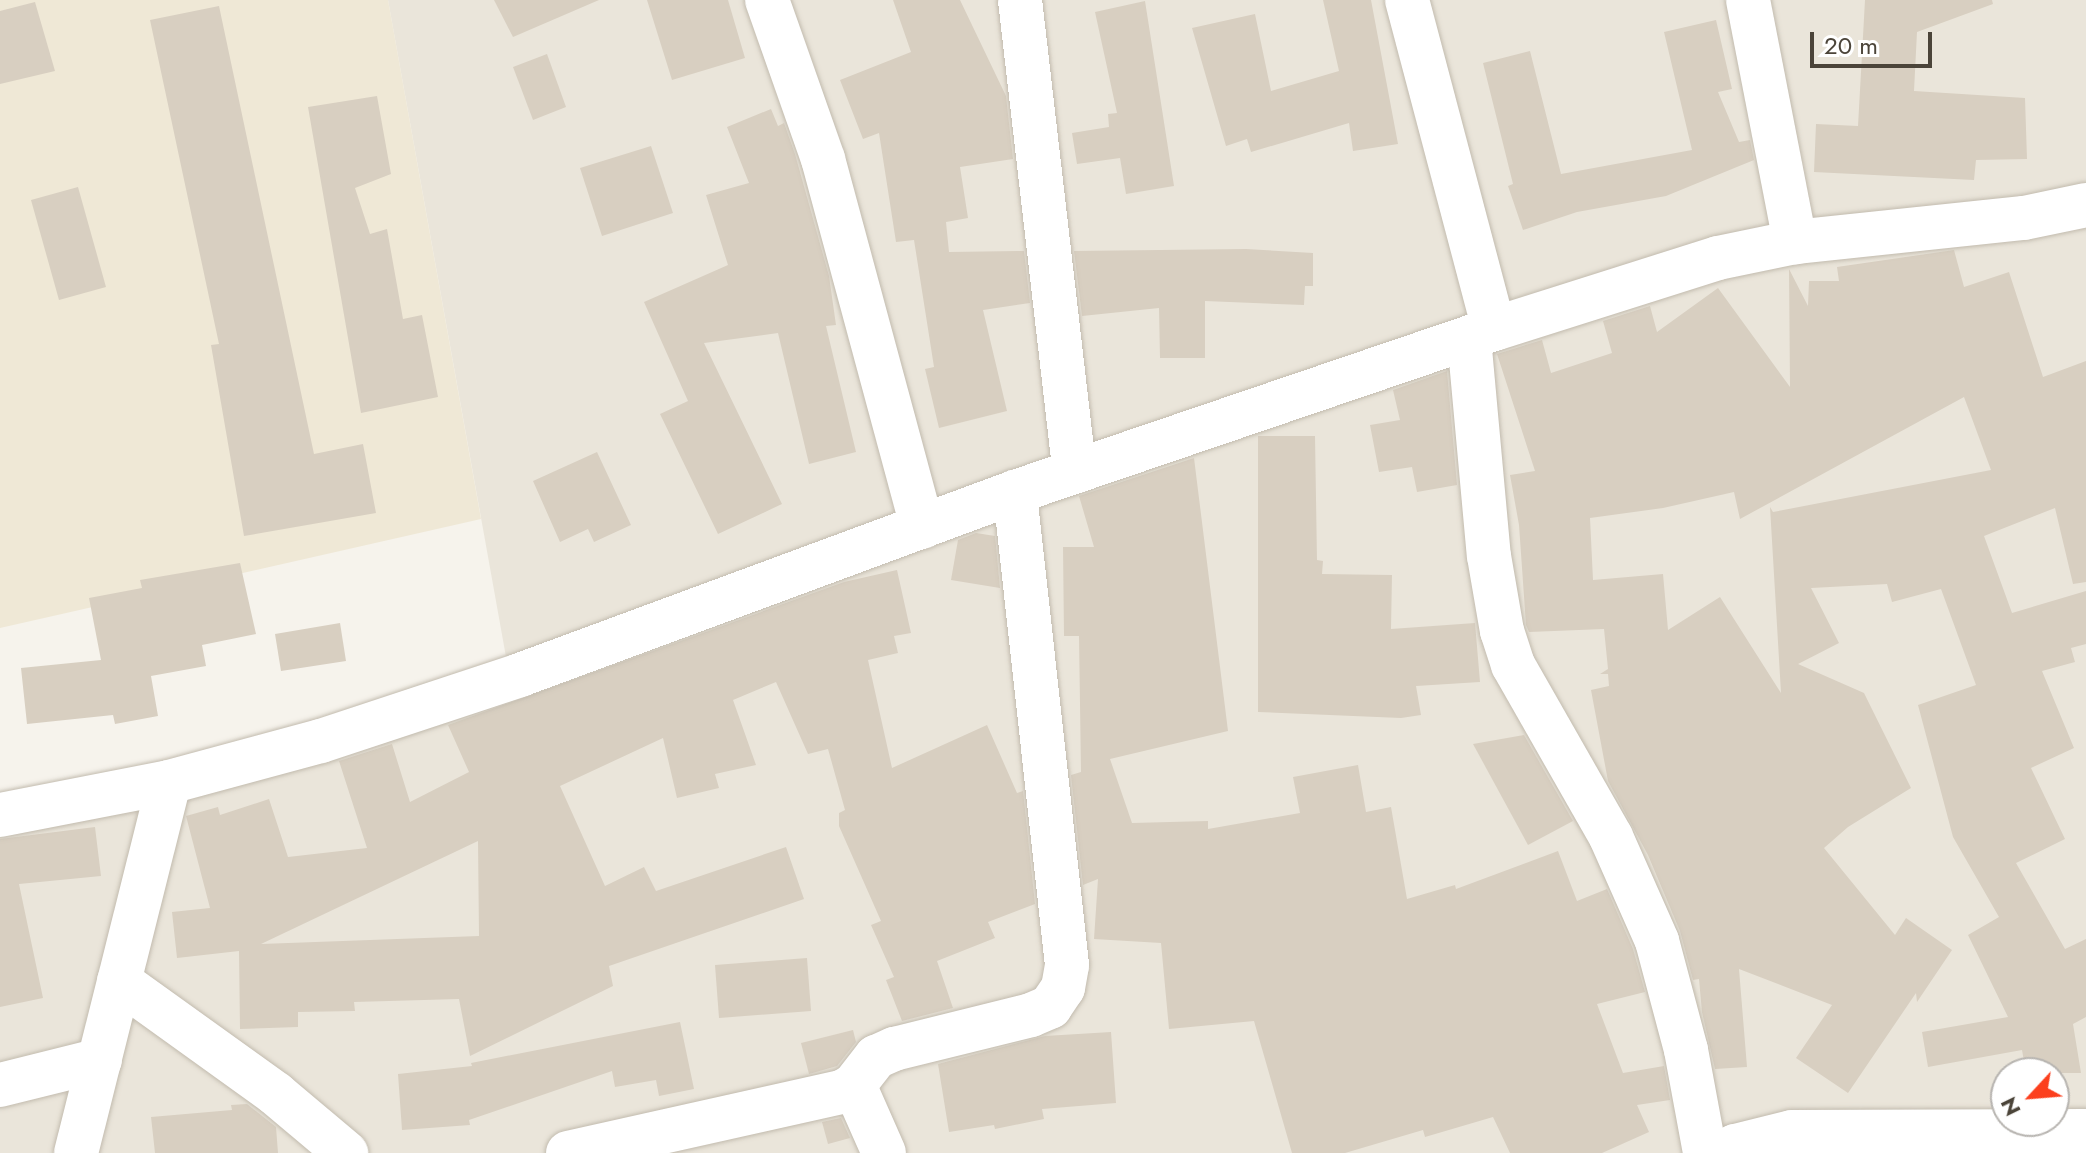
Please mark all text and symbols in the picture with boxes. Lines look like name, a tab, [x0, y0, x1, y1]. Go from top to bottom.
scale bar	[1814, 16, 1936, 66]
text: 20 m	[1824, 28, 1878, 63]
north arrow	[1990, 1057, 2070, 1137]
text: N	[1992, 1092, 2028, 1122]

